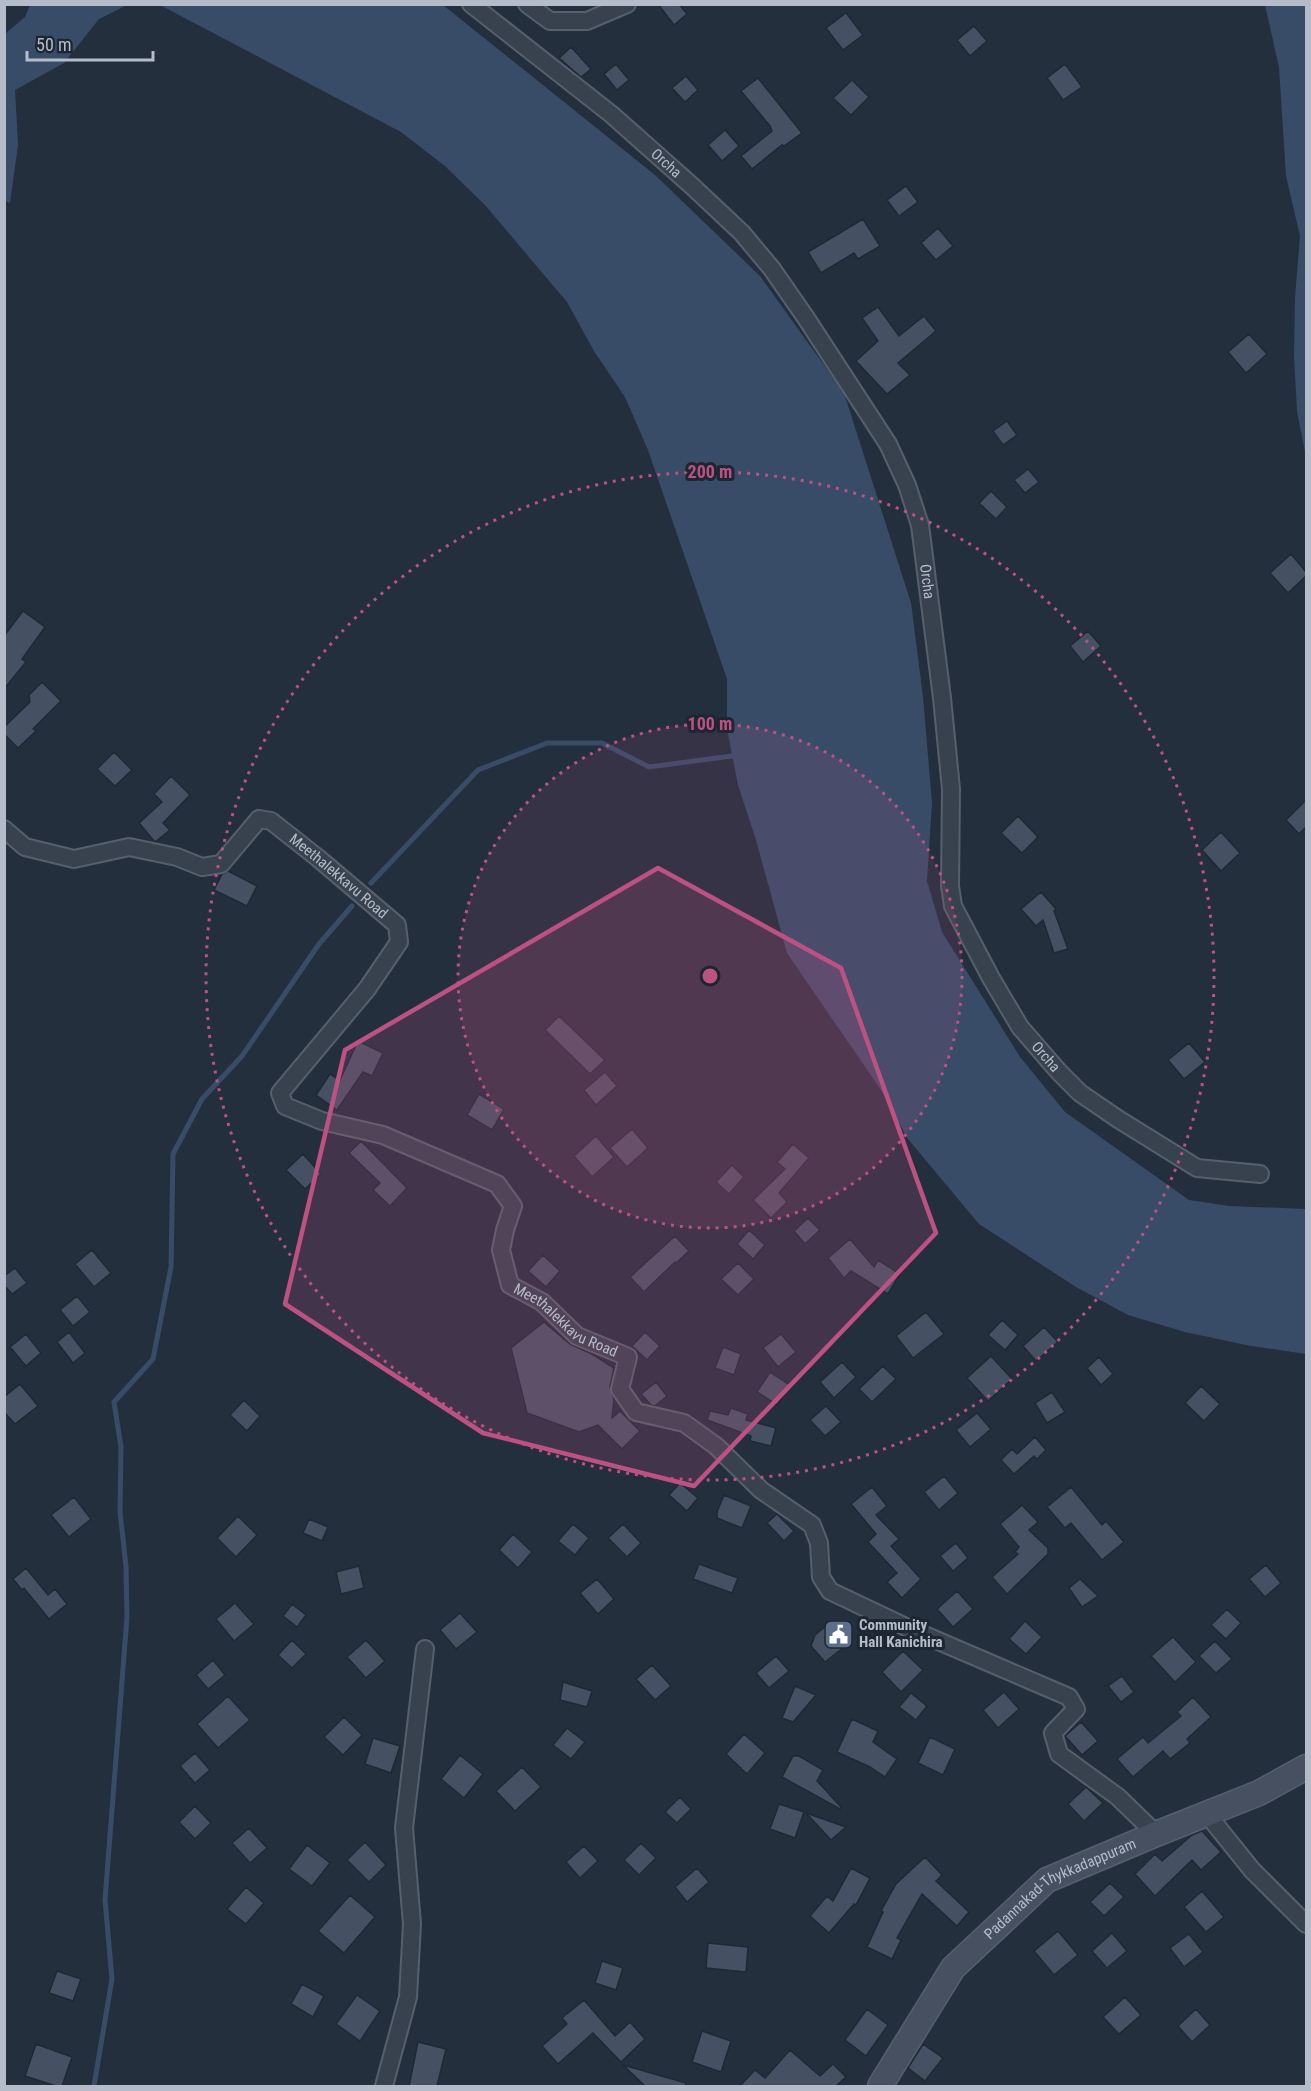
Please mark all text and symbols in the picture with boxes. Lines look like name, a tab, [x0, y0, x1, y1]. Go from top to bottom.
scale bar	[27, 24, 153, 62]
text: 50 m	[36, 34, 71, 55]
street label: Orcha	[647, 145, 685, 181]
text: 200 m	[688, 461, 732, 482]
street label: Orcha	[916, 563, 938, 600]
text: 100 m	[688, 713, 732, 734]
street label: Meethalekkavu Road	[286, 830, 392, 922]
centre of rings	[700, 966, 720, 986]
street label: Orcha	[1028, 1038, 1064, 1076]
street label: Meethalekkavu Road	[511, 1280, 620, 1361]
place label: Community Hall Kanichira	[859, 1616, 943, 1651]
public building icon: Community Hall Kanichira	[822, 1618, 854, 1650]
street label: Padannakad-Thykkadappuram	[980, 1834, 1139, 1943]

